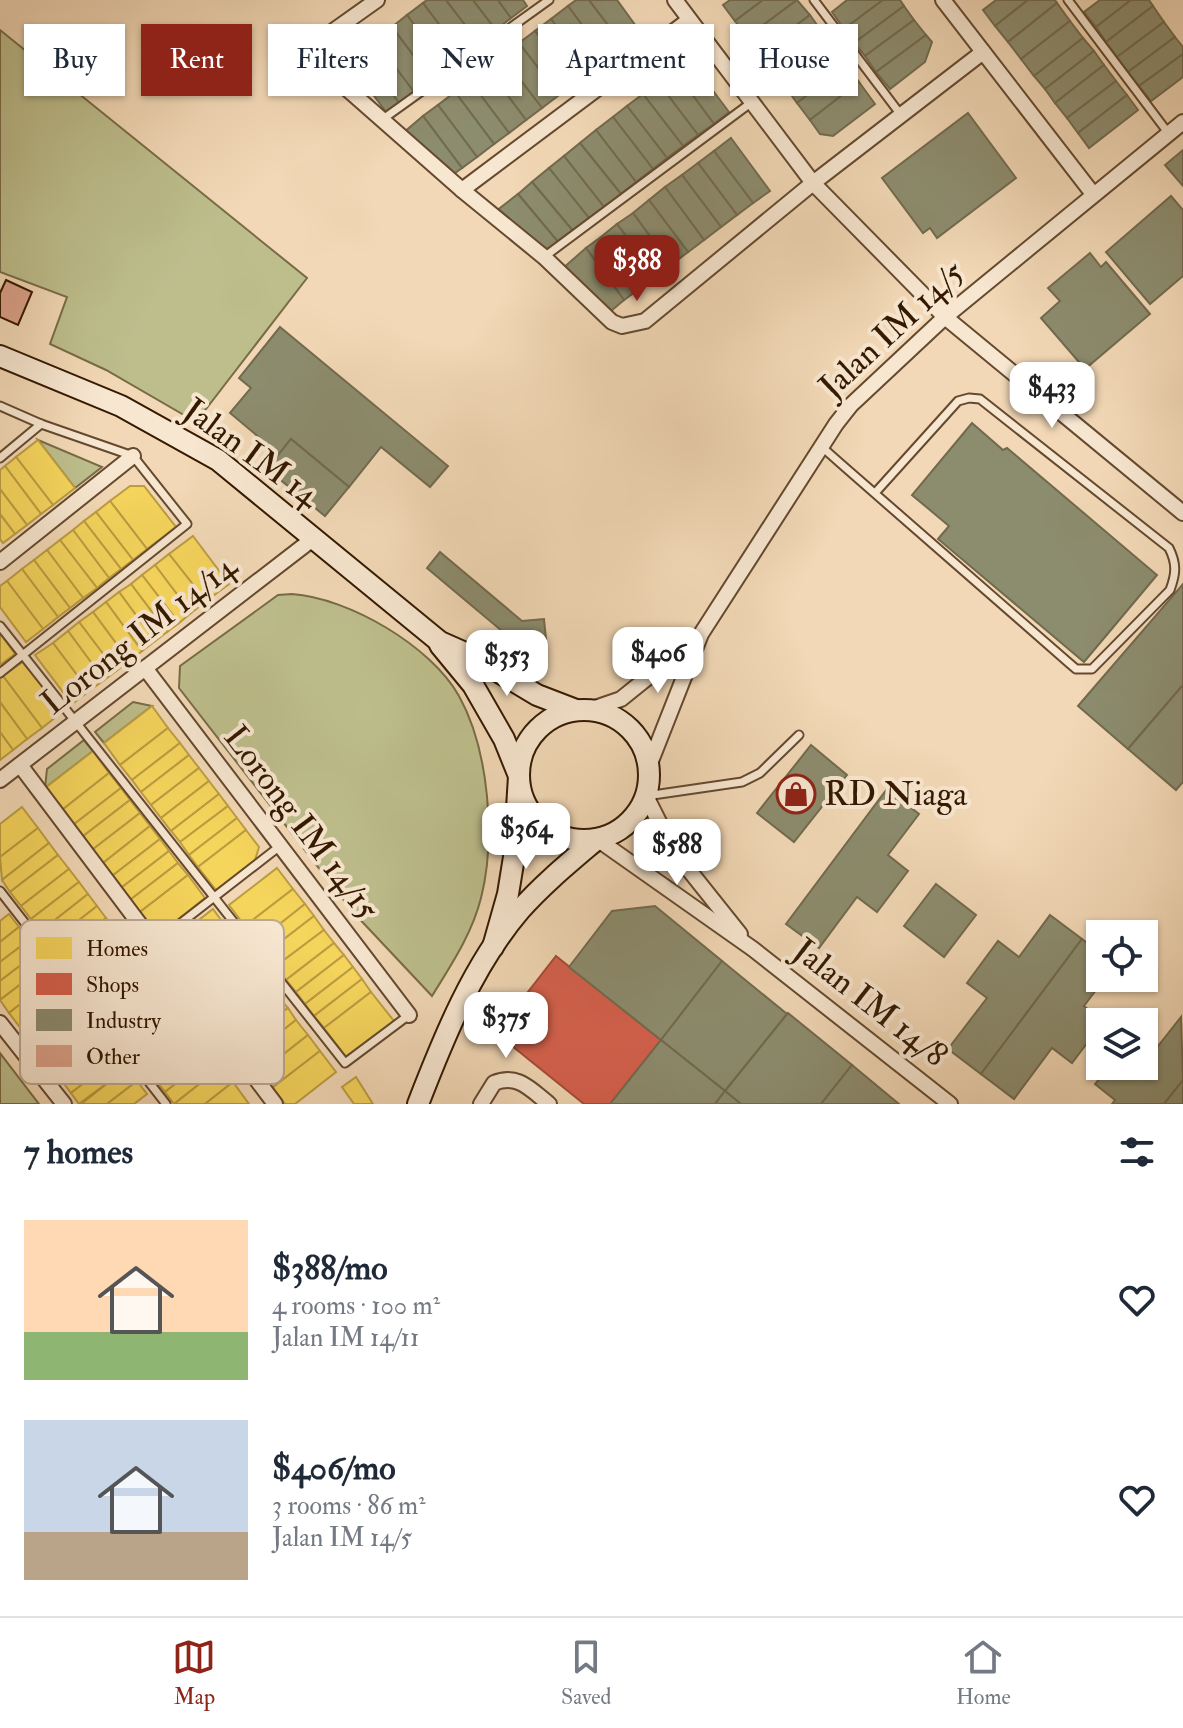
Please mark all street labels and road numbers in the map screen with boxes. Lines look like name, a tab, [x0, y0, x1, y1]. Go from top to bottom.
street label: Jalan IM 14/5	[810, 252, 974, 409]
street label: Jalan IM 14	[173, 388, 329, 518]
street label: Lorong IM 14/14	[33, 544, 246, 725]
street label: Lorong IM 14/15	[214, 717, 388, 929]
street label: Jalan IM 14/8	[783, 929, 956, 1077]

